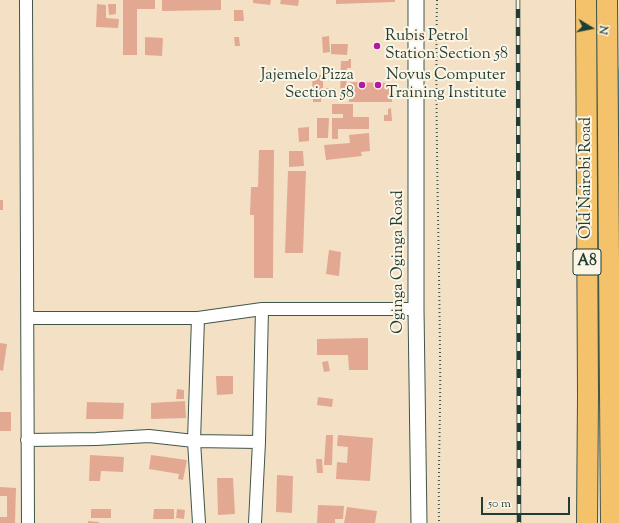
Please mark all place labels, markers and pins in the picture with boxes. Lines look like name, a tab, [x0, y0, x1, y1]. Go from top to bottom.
place label: Rubis Petrol Station Section 58	[385, 27, 508, 65]
marker: Rubis Petrol Station Section 58	[372, 41, 382, 51]
place label: Jajemelo Pizza Section 58	[261, 66, 354, 104]
place label: Novus Computer Training Institute	[386, 66, 507, 104]
marker: Jajemelo Pizza Section 58	[357, 80, 367, 90]
marker: Novus Computer Training Institute	[373, 80, 383, 90]

